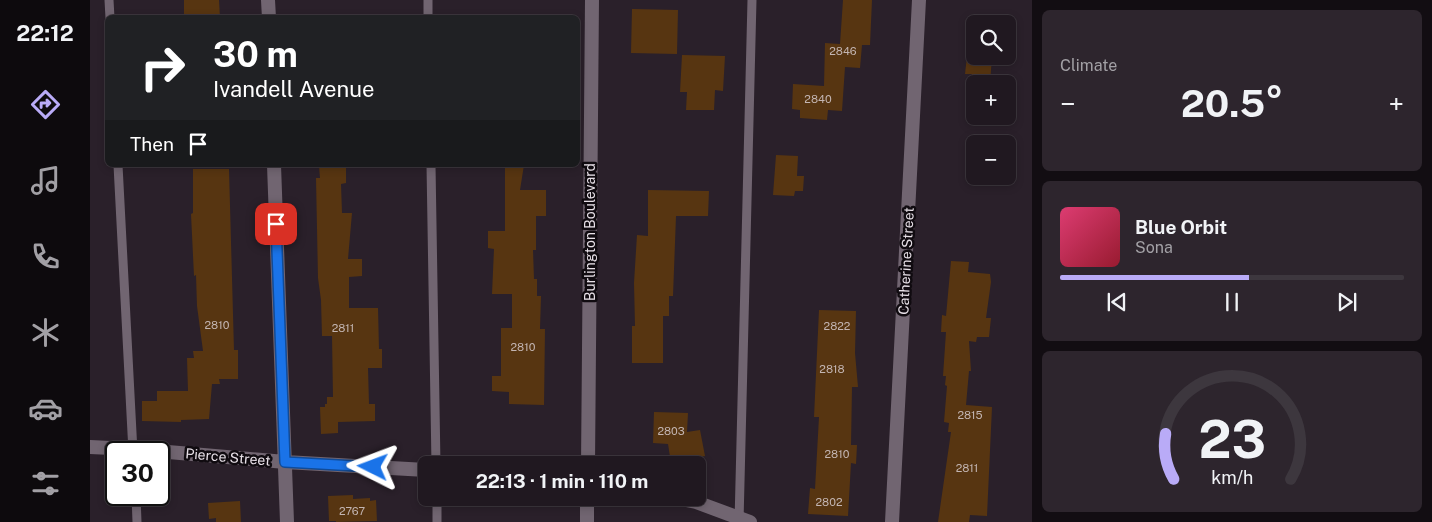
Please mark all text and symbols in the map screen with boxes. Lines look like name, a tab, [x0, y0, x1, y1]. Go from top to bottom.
map controls	[966, 15, 1016, 185]
button: search	[966, 15, 1016, 65]
text: 22:12	[16, 20, 74, 46]
text: 30 m	[213, 34, 298, 75]
icon: right	[130, 35, 195, 100]
house number: 2846	[829, 45, 857, 57]
text: Climate	[1060, 56, 1117, 75]
button: +	[966, 75, 1016, 125]
text: Ivandell Avenue	[213, 76, 374, 102]
text: 20.5°	[1181, 81, 1283, 126]
icon: directions	[28, 87, 63, 122]
text: −	[1060, 87, 1076, 120]
text: +	[1388, 87, 1404, 120]
house number: 2840	[804, 93, 832, 105]
icon: arrive	[184, 130, 212, 158]
text: Then	[130, 133, 174, 155]
button: −	[966, 135, 1016, 185]
icon: music	[28, 163, 63, 198]
street label: Burlington Boulevard	[582, 163, 598, 301]
pin	[255, 203, 297, 245]
street label: Catherine Street	[895, 207, 917, 315]
icon: arrive	[262, 210, 290, 238]
text: Blue Orbit	[1135, 216, 1227, 238]
text: Sona	[1135, 238, 1173, 257]
icon: phone	[28, 239, 63, 274]
icon: previous	[1103, 288, 1131, 316]
icon: pause	[1218, 288, 1246, 316]
icon: next	[1333, 288, 1361, 316]
icon: climate	[28, 315, 63, 350]
house number: 2810	[205, 319, 230, 331]
house number: 2822	[824, 320, 851, 332]
house number: 2811	[332, 322, 354, 334]
house number: 2810	[511, 341, 536, 353]
house number: 2818	[819, 363, 845, 375]
icon: car	[28, 391, 63, 426]
house number: 2815	[957, 409, 983, 421]
text: 23	[1198, 409, 1266, 470]
house number: 2803	[657, 425, 685, 437]
position arrow	[346, 440, 398, 492]
speed limit sign: 30	[105, 441, 170, 506]
street label: Pierce Street	[185, 445, 271, 469]
house number: 2810	[825, 448, 850, 460]
house number: 2811	[956, 462, 978, 474]
icon: filters	[28, 466, 63, 501]
text: km/h	[1211, 467, 1253, 488]
text: 22:13 · 1 min · 110 m	[476, 470, 648, 492]
house number: 2802	[816, 496, 843, 508]
house number: 2767	[339, 505, 365, 517]

